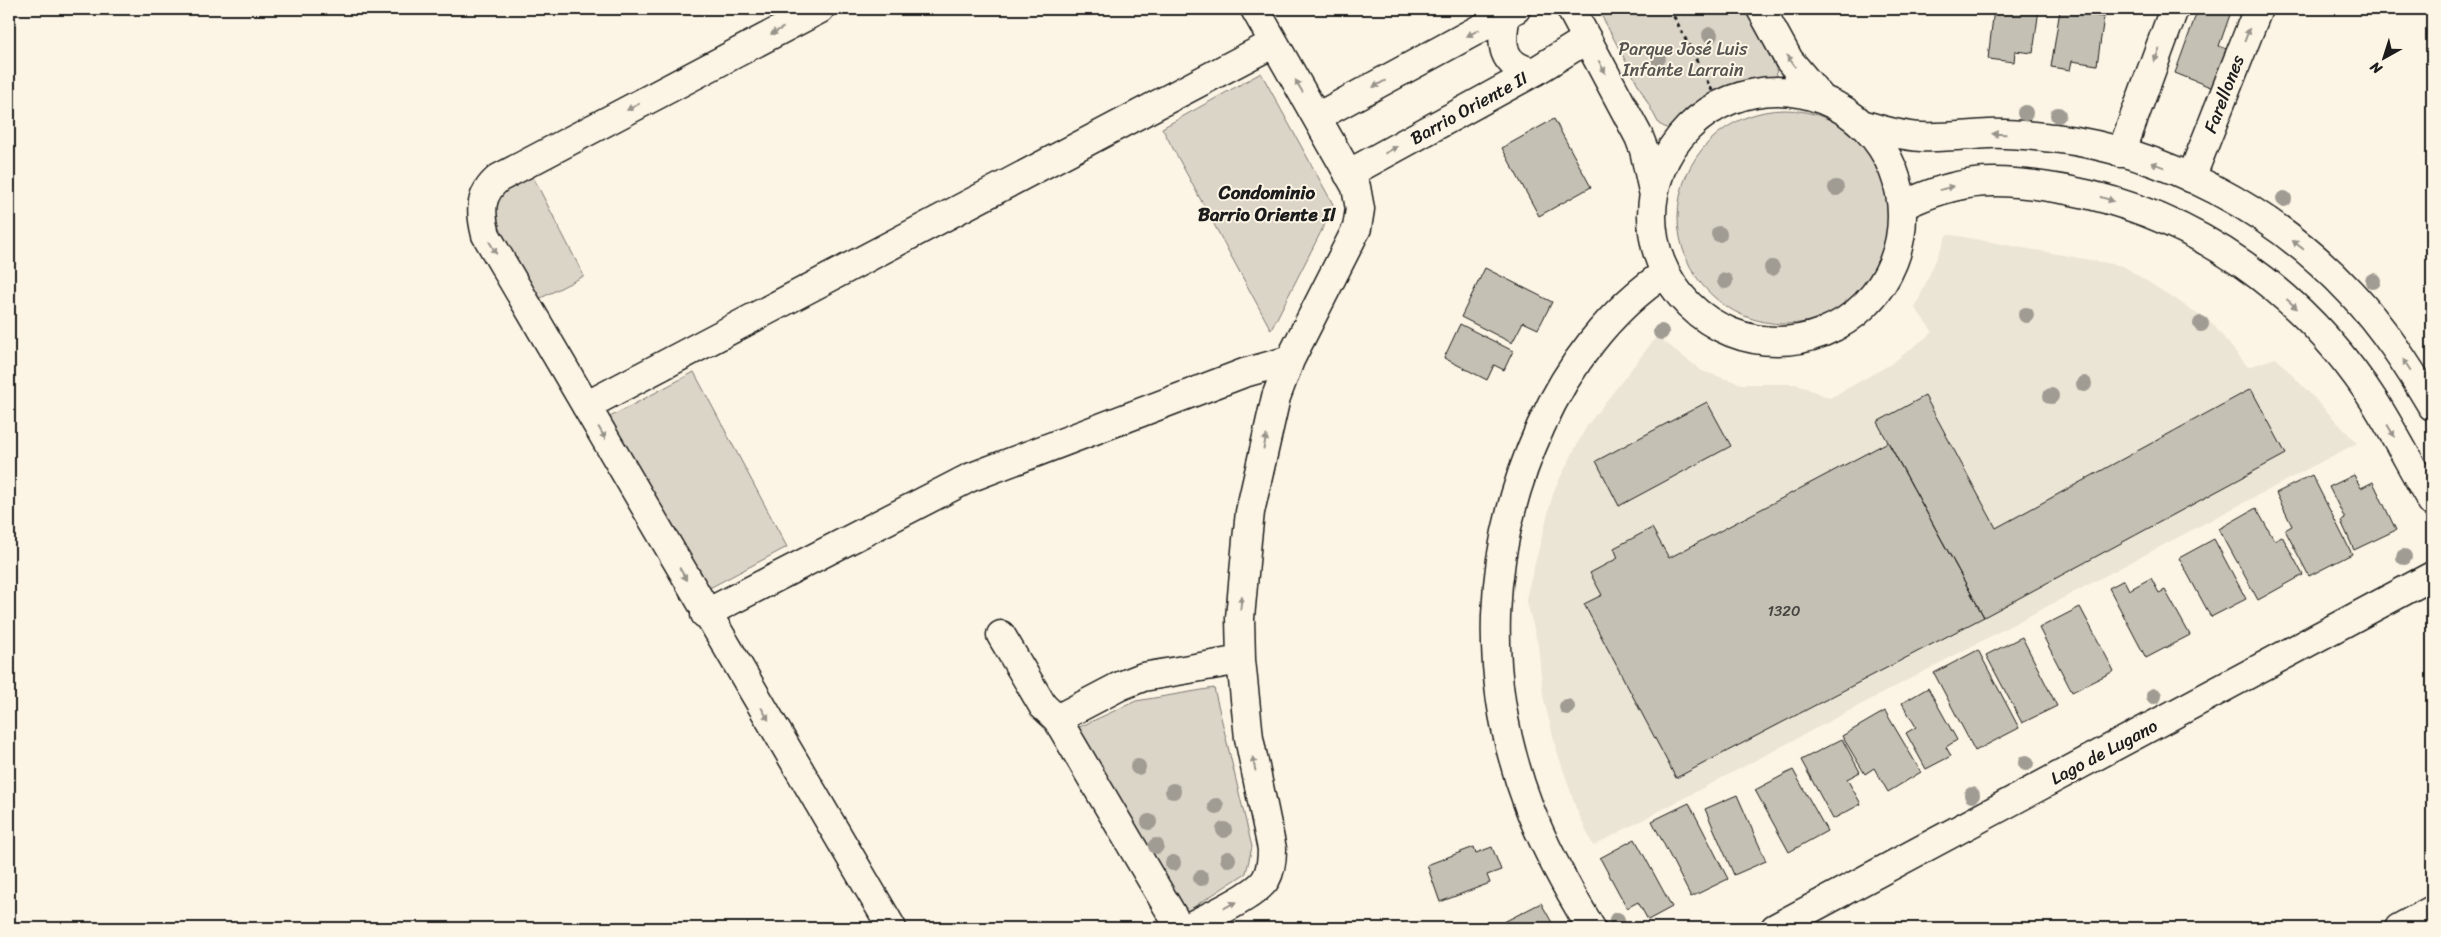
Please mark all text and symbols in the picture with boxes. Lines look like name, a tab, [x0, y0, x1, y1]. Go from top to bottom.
one-way arrow	[770, 27, 783, 36]
one-way arrow	[2244, 28, 2251, 43]
one-way arrow	[1466, 29, 1481, 37]
north arrow	[2358, 32, 2408, 82]
park label: Parque José Luis Infante Larrain	[1618, 33, 1748, 86]
one-way arrow	[2153, 47, 2160, 62]
street label: Farellones	[2194, 49, 2254, 138]
one-way arrow	[1786, 55, 1796, 68]
text: N	[2364, 55, 2389, 81]
one-way arrow	[1598, 60, 1606, 75]
street label: Barrio Oriente II	[1404, 62, 1534, 154]
one-way arrow	[1294, 79, 1303, 92]
one-way arrow	[1372, 79, 1386, 88]
one-way arrow	[626, 103, 640, 111]
one-way arrow	[1991, 130, 2007, 138]
one-way arrow	[1385, 146, 1398, 155]
one-way arrow	[2150, 161, 2165, 168]
district label: Condominio Barrio Oriente II	[1198, 176, 1337, 231]
one-way arrow	[1939, 183, 1954, 191]
one-way arrow	[2100, 195, 2115, 203]
one-way arrow	[2292, 239, 2305, 250]
one-way arrow	[489, 240, 497, 255]
one-way arrow	[2286, 298, 2299, 309]
one-way arrow	[2402, 358, 2411, 372]
one-way arrow	[2387, 425, 2396, 438]
one-way arrow	[597, 427, 606, 440]
one-way arrow	[1261, 435, 1269, 450]
one-way arrow	[678, 567, 687, 581]
one-way arrow	[1238, 594, 1246, 610]
house number: 1320	[1768, 598, 1800, 624]
one-way arrow	[760, 708, 769, 721]
street label: Lago de Lugano	[2044, 710, 2164, 794]
one-way arrow	[1250, 757, 1258, 772]
one-way arrow	[1223, 901, 1237, 909]

